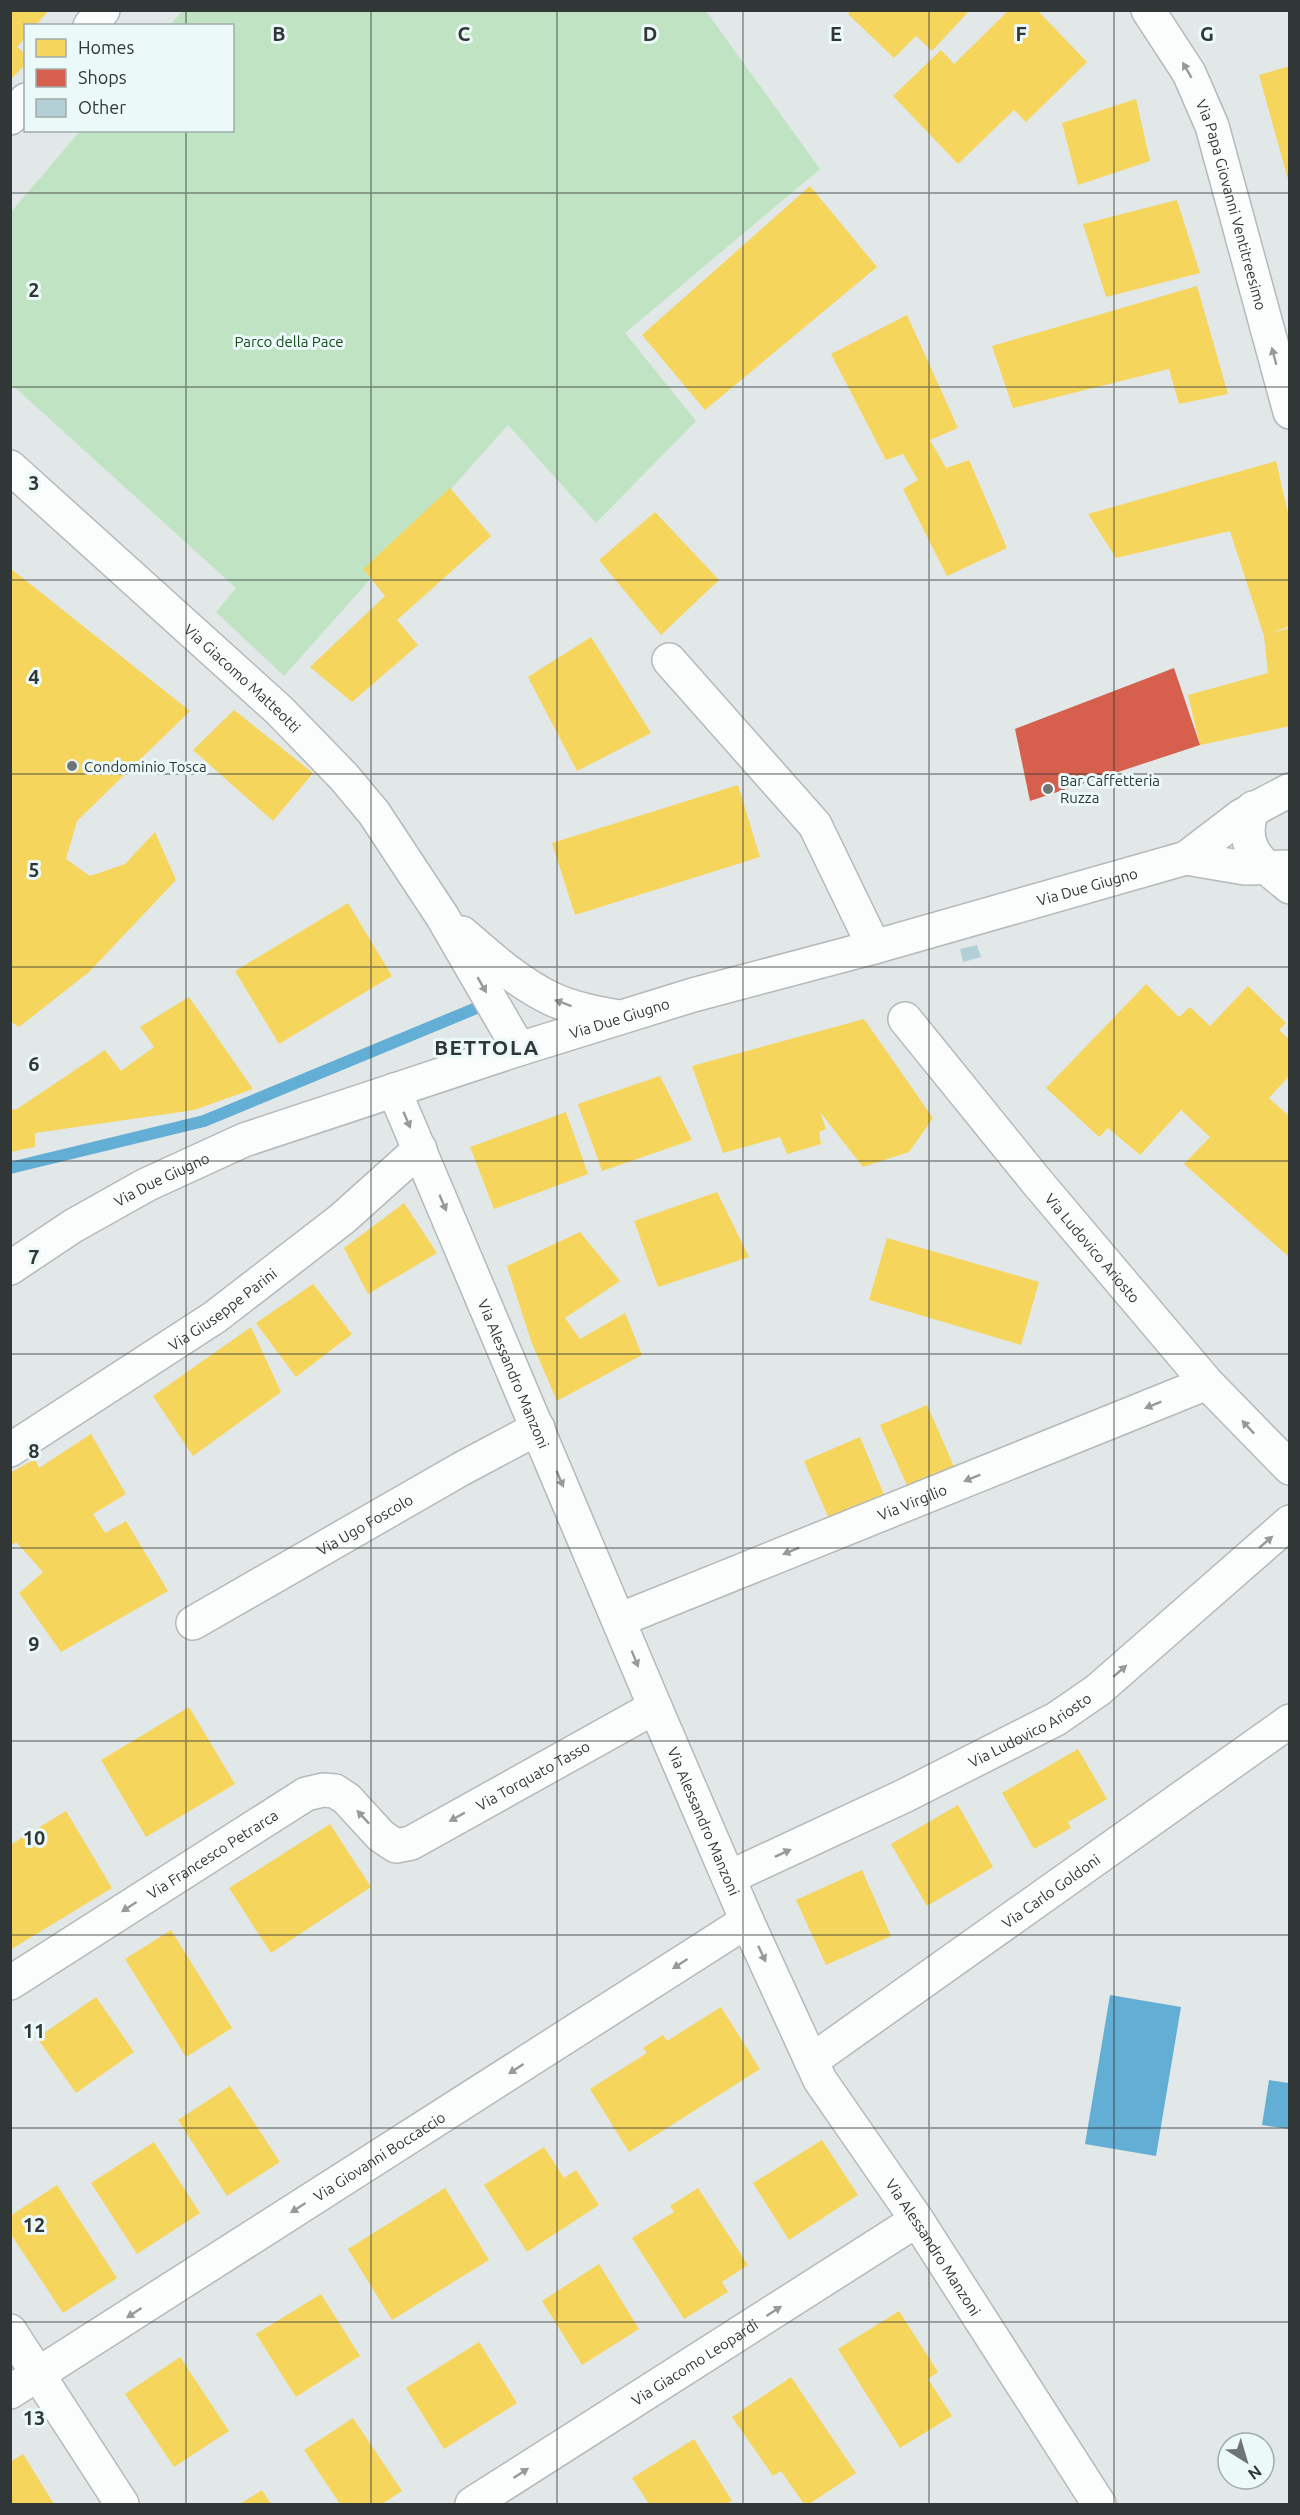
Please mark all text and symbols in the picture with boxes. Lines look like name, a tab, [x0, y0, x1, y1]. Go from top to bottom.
text: B	[272, 22, 286, 45]
text: C	[458, 22, 471, 45]
text: D	[643, 22, 657, 45]
text: E	[830, 22, 842, 45]
text: F	[1015, 22, 1027, 45]
text: G	[1200, 22, 1214, 45]
legend	[24, 24, 234, 132]
text: Homes	[78, 37, 135, 57]
one-way arrow	[1182, 61, 1192, 78]
text: Shops	[78, 67, 127, 87]
text: Other	[78, 97, 126, 117]
street label: Via Papa Giovanni Ventitreesimo	[1193, 97, 1270, 312]
text: 2	[28, 278, 40, 301]
park label: Parco della Pace	[234, 333, 344, 350]
one-way arrow	[1269, 347, 1279, 365]
text: 3	[28, 471, 40, 494]
street label: Via Giacomo Matteotti	[181, 620, 304, 736]
text: 4	[28, 665, 40, 688]
place label: Condominio Tosca	[84, 758, 207, 775]
marker: Condominio Tosca	[65, 759, 79, 773]
place label: Bar Caffetteria Ruzza	[1060, 772, 1160, 806]
marker: Bar Caffetteria Ruzza	[1041, 782, 1055, 796]
text: 5	[28, 858, 40, 881]
street label: Via Due Giugno	[1035, 864, 1139, 909]
one-way arrow	[477, 977, 487, 994]
street label: Via Due Giugno	[567, 994, 671, 1041]
one-way arrow	[554, 997, 572, 1007]
district label: BETTOLA	[434, 1035, 540, 1059]
text: 6	[28, 1052, 40, 1075]
one-way arrow	[402, 1111, 412, 1129]
street label: Via Due Giugno	[111, 1149, 212, 1210]
street label: Via Ludovico Ariosto	[1042, 1190, 1144, 1306]
one-way arrow	[438, 1194, 448, 1212]
text: 7	[28, 1245, 40, 1268]
street label: Via Giuseppe Parini	[165, 1264, 280, 1354]
street label: Via Alessandro Manzoni	[475, 1297, 553, 1451]
one-way arrow	[1144, 1401, 1162, 1410]
one-way arrow	[1241, 1419, 1255, 1434]
text: 8	[28, 1439, 40, 1462]
one-way arrow	[555, 1471, 565, 1489]
one-way arrow	[963, 1474, 981, 1483]
street label: Via Virgilio	[875, 1480, 949, 1523]
street label: Via Ugo Foscolo	[314, 1490, 416, 1559]
one-way arrow	[1258, 1536, 1273, 1549]
one-way arrow	[782, 1547, 800, 1556]
text: 9	[28, 1632, 40, 1655]
one-way arrow	[631, 1650, 640, 1668]
one-way arrow	[1112, 1664, 1127, 1678]
street label: Via Ludovico Ariosto	[965, 1689, 1094, 1771]
street label: Via Torquato Tasso	[473, 1737, 592, 1814]
street label: Via Alessandro Manzoni	[665, 1744, 743, 1898]
street label: Via Francesco Petrarca	[144, 1806, 281, 1902]
one-way arrow	[357, 1810, 370, 1825]
one-way arrow	[448, 1812, 465, 1822]
text: 10	[23, 1826, 45, 1849]
one-way arrow	[774, 1848, 791, 1857]
street label: Via Carlo Goldoni	[998, 1850, 1103, 1931]
one-way arrow	[121, 1901, 137, 1913]
one-way arrow	[757, 1945, 767, 1963]
one-way arrow	[672, 1958, 688, 1969]
text: 11	[23, 2019, 45, 2042]
one-way arrow	[508, 2063, 524, 2074]
street label: Via Giovanni Boccaccio	[310, 2108, 448, 2204]
street label: Via Alessandro Manzoni	[883, 2176, 984, 2319]
one-way arrow	[291, 2202, 307, 2214]
text: 12	[23, 2213, 45, 2236]
one-way arrow	[766, 2306, 782, 2317]
one-way arrow	[126, 2307, 142, 2318]
street label: Via Giacomo Leopardi	[628, 2315, 761, 2409]
text: 13	[23, 2406, 45, 2429]
north arrow	[1216, 2431, 1276, 2491]
text: N	[1245, 2462, 1265, 2484]
one-way arrow	[513, 2468, 529, 2479]

